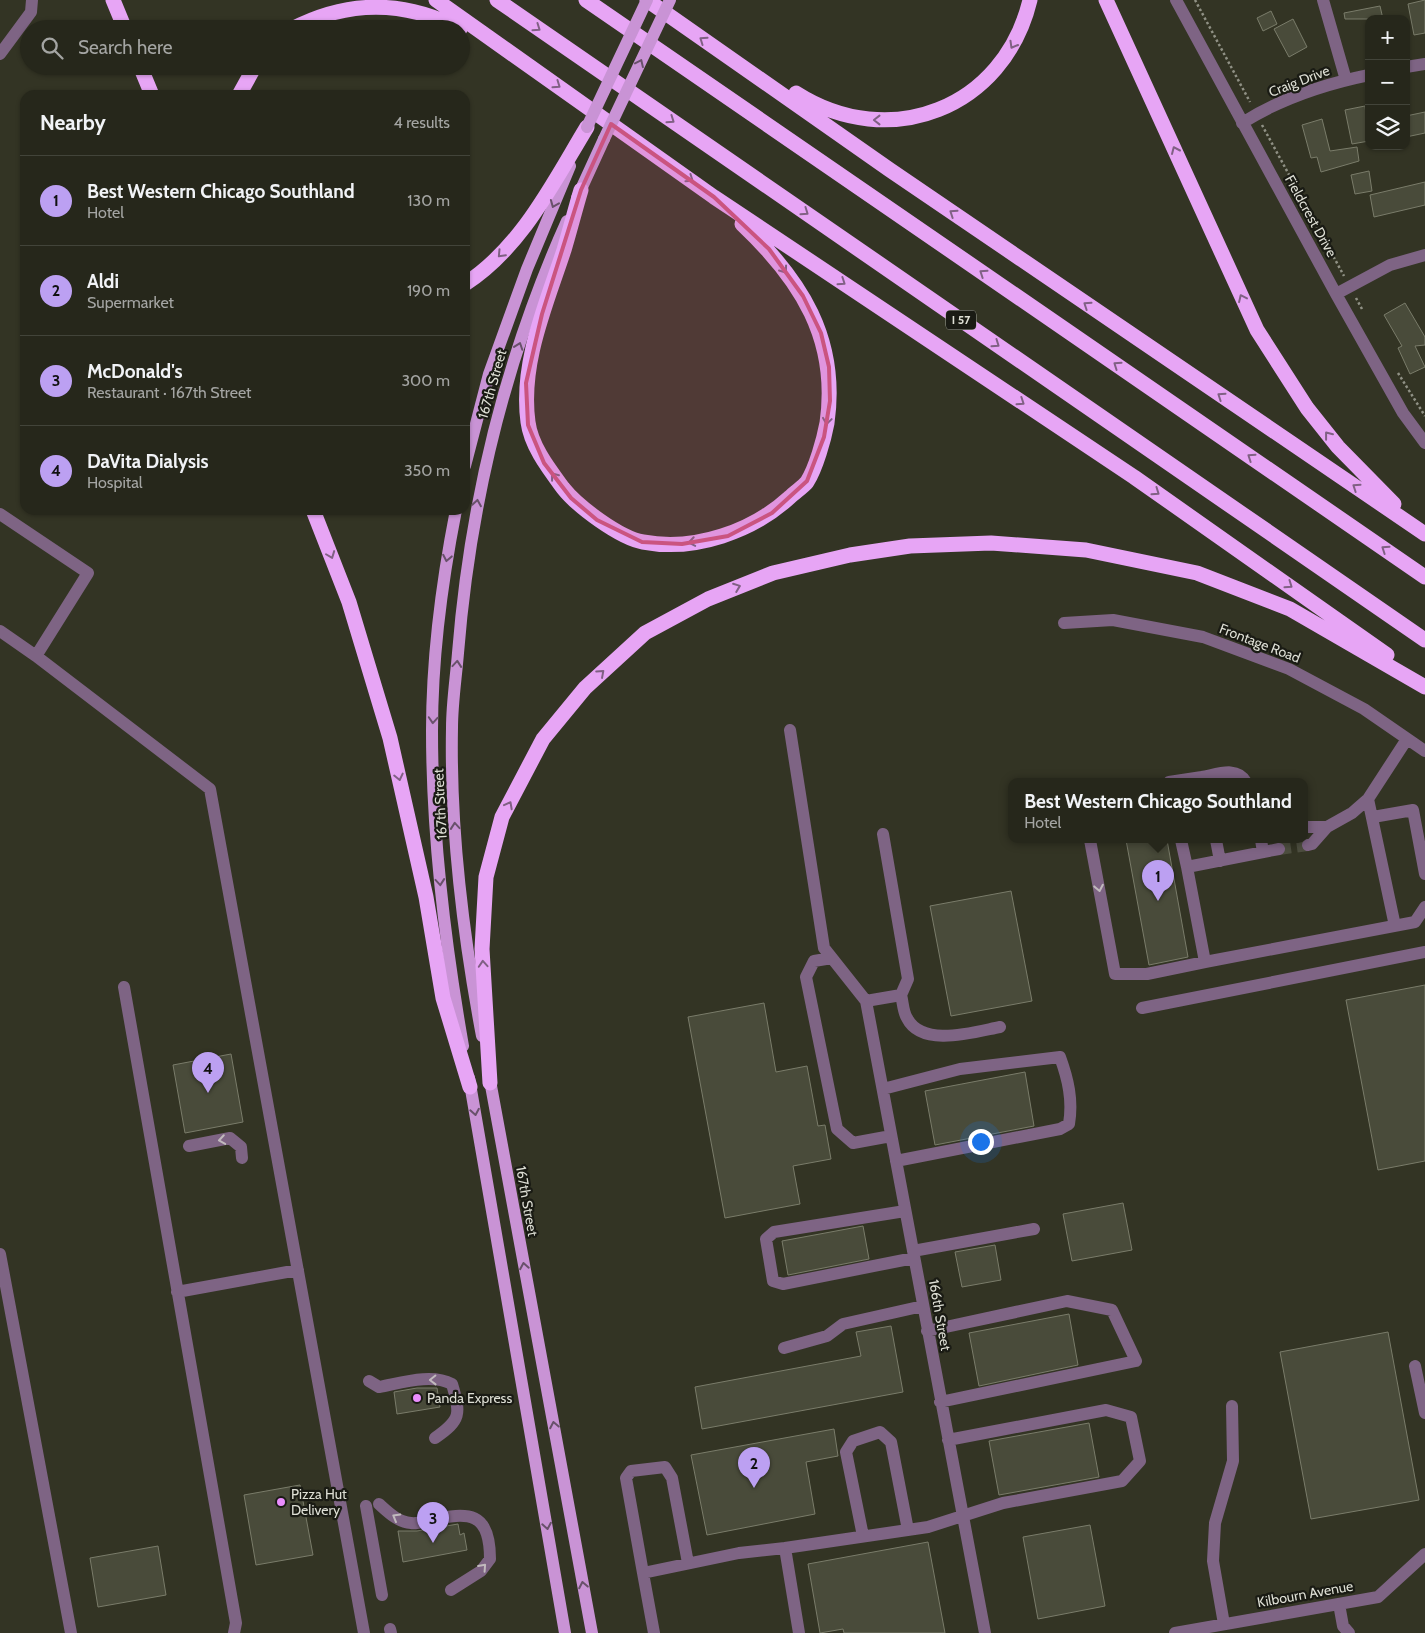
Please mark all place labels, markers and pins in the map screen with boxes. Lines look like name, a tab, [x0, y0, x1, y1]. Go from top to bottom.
pin: 1	[1142, 860, 1174, 901]
pin: 4	[192, 1052, 224, 1093]
place label: Panda Express	[427, 1389, 512, 1407]
marker: Panda Express	[411, 1392, 423, 1404]
pin: 2	[738, 1447, 770, 1488]
place label: Pizza Hut Delivery	[291, 1485, 347, 1519]
marker: Pizza Hut Delivery	[275, 1496, 287, 1508]
pin: 3	[417, 1502, 449, 1543]

